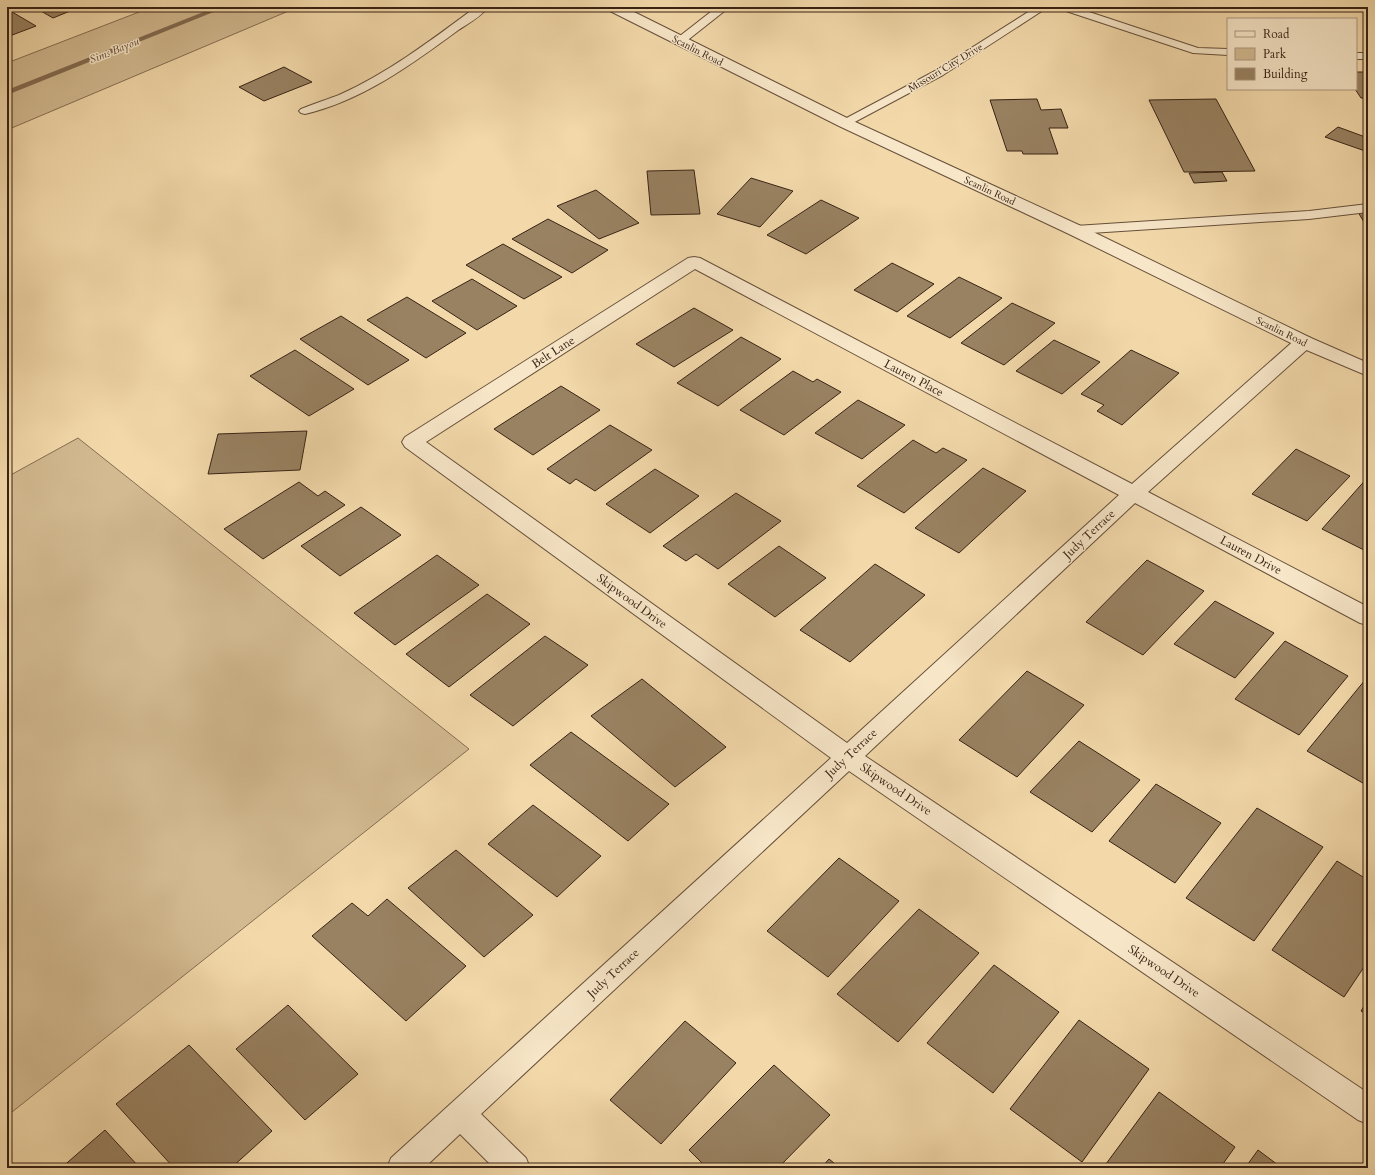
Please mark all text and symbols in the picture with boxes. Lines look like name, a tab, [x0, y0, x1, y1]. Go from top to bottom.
legend	[1227, 18, 1357, 90]
text: Road	[1263, 26, 1290, 42]
street label: Scanlin Road	[670, 32, 726, 70]
water label: Sims Bayou	[87, 34, 142, 67]
street label: Missouri City Drive	[906, 40, 986, 96]
text: Park	[1263, 46, 1287, 62]
text: Building	[1263, 66, 1308, 82]
street label: Scanlin Road	[962, 173, 1018, 209]
street label: Scanlin Road	[1254, 313, 1310, 351]
street label: Belt Lane	[528, 332, 578, 372]
street label: Lauren Place	[881, 356, 947, 400]
street label: Judy Terrace	[1058, 506, 1118, 564]
street label: Lauren Drive	[1217, 532, 1285, 578]
street label: Skipwood Drive	[594, 570, 670, 632]
street label: Judy Terrace	[820, 725, 880, 783]
street label: Skipwood Drive	[857, 759, 935, 819]
street label: Skipwood Drive	[1125, 941, 1203, 1001]
street label: Judy Terrace	[582, 945, 642, 1003]

